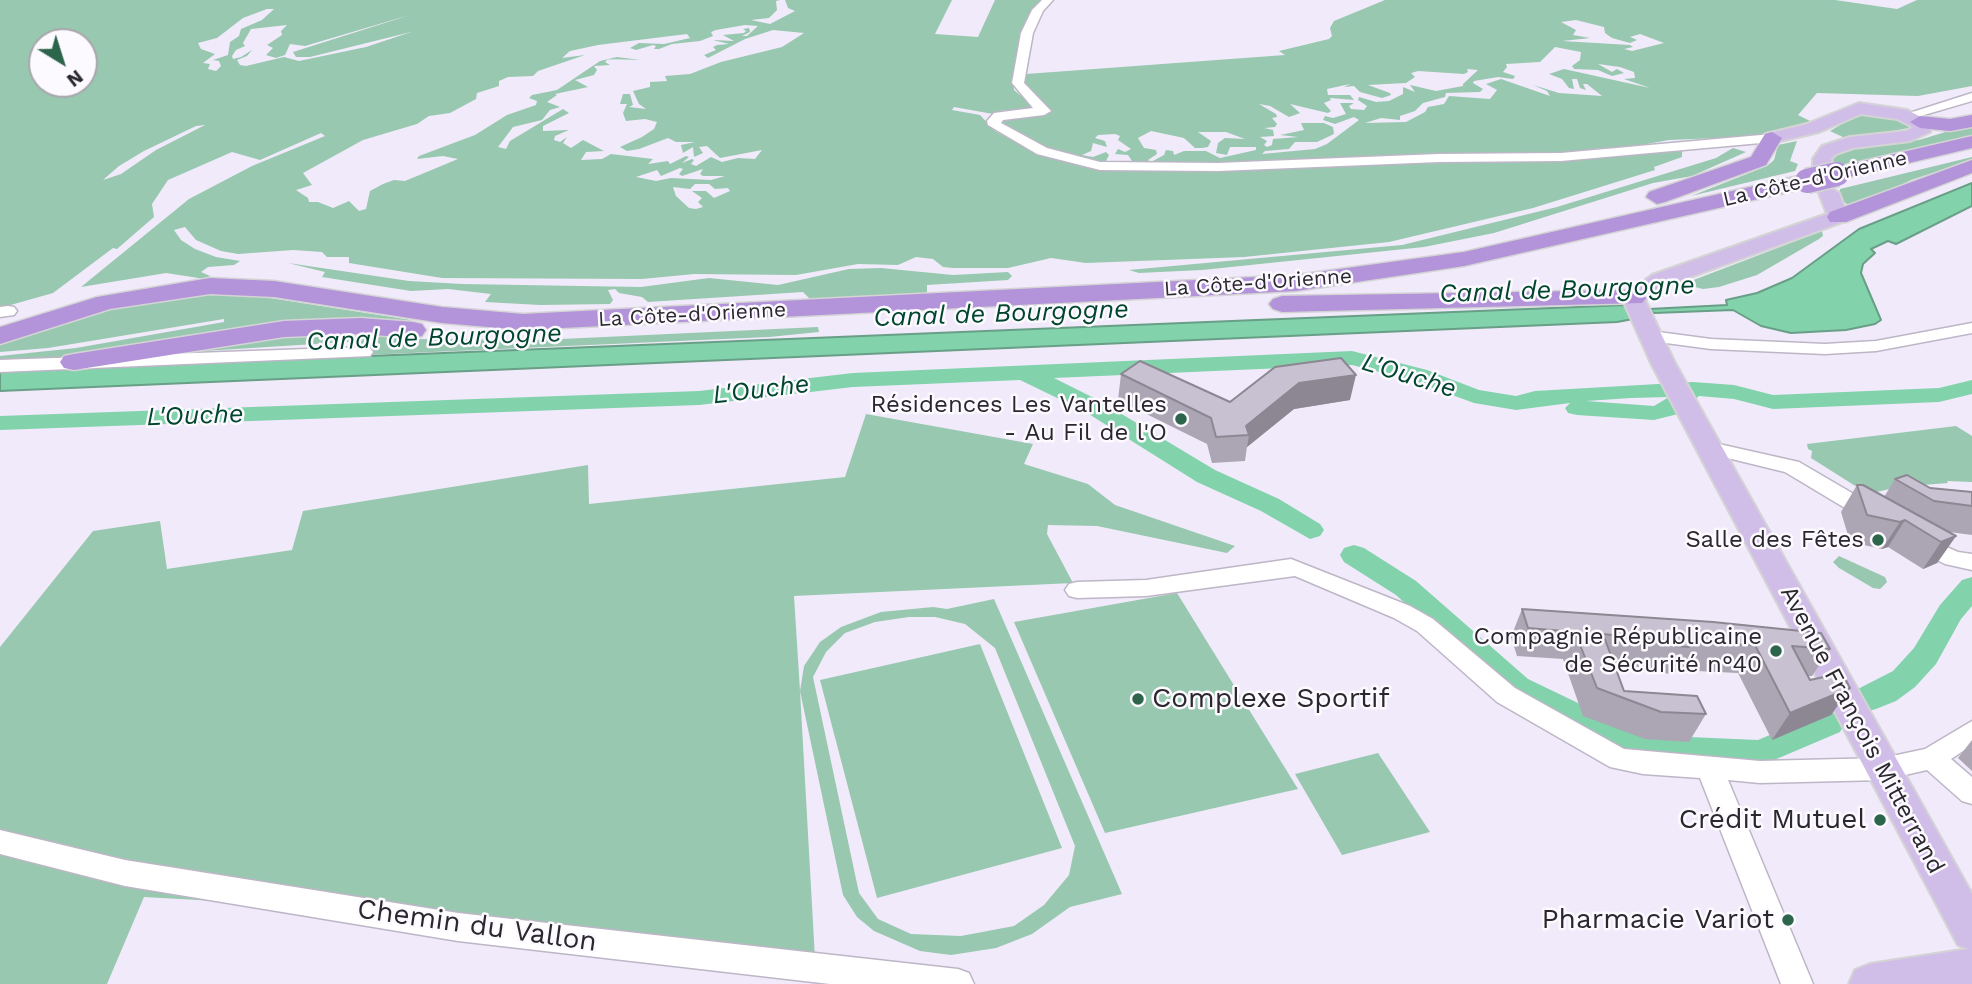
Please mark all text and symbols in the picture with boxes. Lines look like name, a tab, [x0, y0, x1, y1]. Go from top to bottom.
north arrow	[28, 28, 98, 98]
text: N	[62, 65, 88, 92]
street label: La Côte-d'Orienne	[1721, 146, 1909, 212]
street label: La Côte-d'Orienne	[1163, 264, 1353, 302]
water label: Canal de Bourgogne	[1439, 270, 1695, 310]
water label: Canal de Bourgogne	[873, 294, 1129, 334]
street label: La Côte-d'Orienne	[597, 297, 787, 333]
water label: Canal de Bourgogne	[306, 318, 562, 358]
water label: L'Ouche	[1358, 347, 1460, 405]
water label: L'Ouche	[711, 369, 811, 411]
place label: Résidences Les Vantelles - Au Fil de l'O	[871, 391, 1167, 447]
water label: L'Ouche	[146, 399, 244, 433]
marker: Résidences Les Vantelles - Au Fil de l'O	[1173, 411, 1189, 427]
place label: Salle des Fêtes	[1685, 526, 1864, 554]
marker: Salle des Fêtes	[1870, 532, 1886, 548]
street label: Avenue François Mitterrand	[1774, 581, 1950, 879]
place label: Compagnie Républicaine de Sécurité n°40	[1473, 623, 1762, 679]
marker: Compagnie Républicaine de Sécurité n°40	[1768, 643, 1784, 659]
place label: Complexe Sportif	[1152, 682, 1389, 716]
marker: Complexe Sportif	[1130, 691, 1146, 707]
place label: Crédit Mutuel	[1679, 803, 1866, 837]
marker: Crédit Mutuel	[1872, 812, 1888, 828]
street label: Chemin du Vallon	[355, 893, 599, 959]
place label: Pharmacie Variot	[1541, 903, 1774, 937]
marker: Pharmacie Variot	[1780, 912, 1796, 928]

